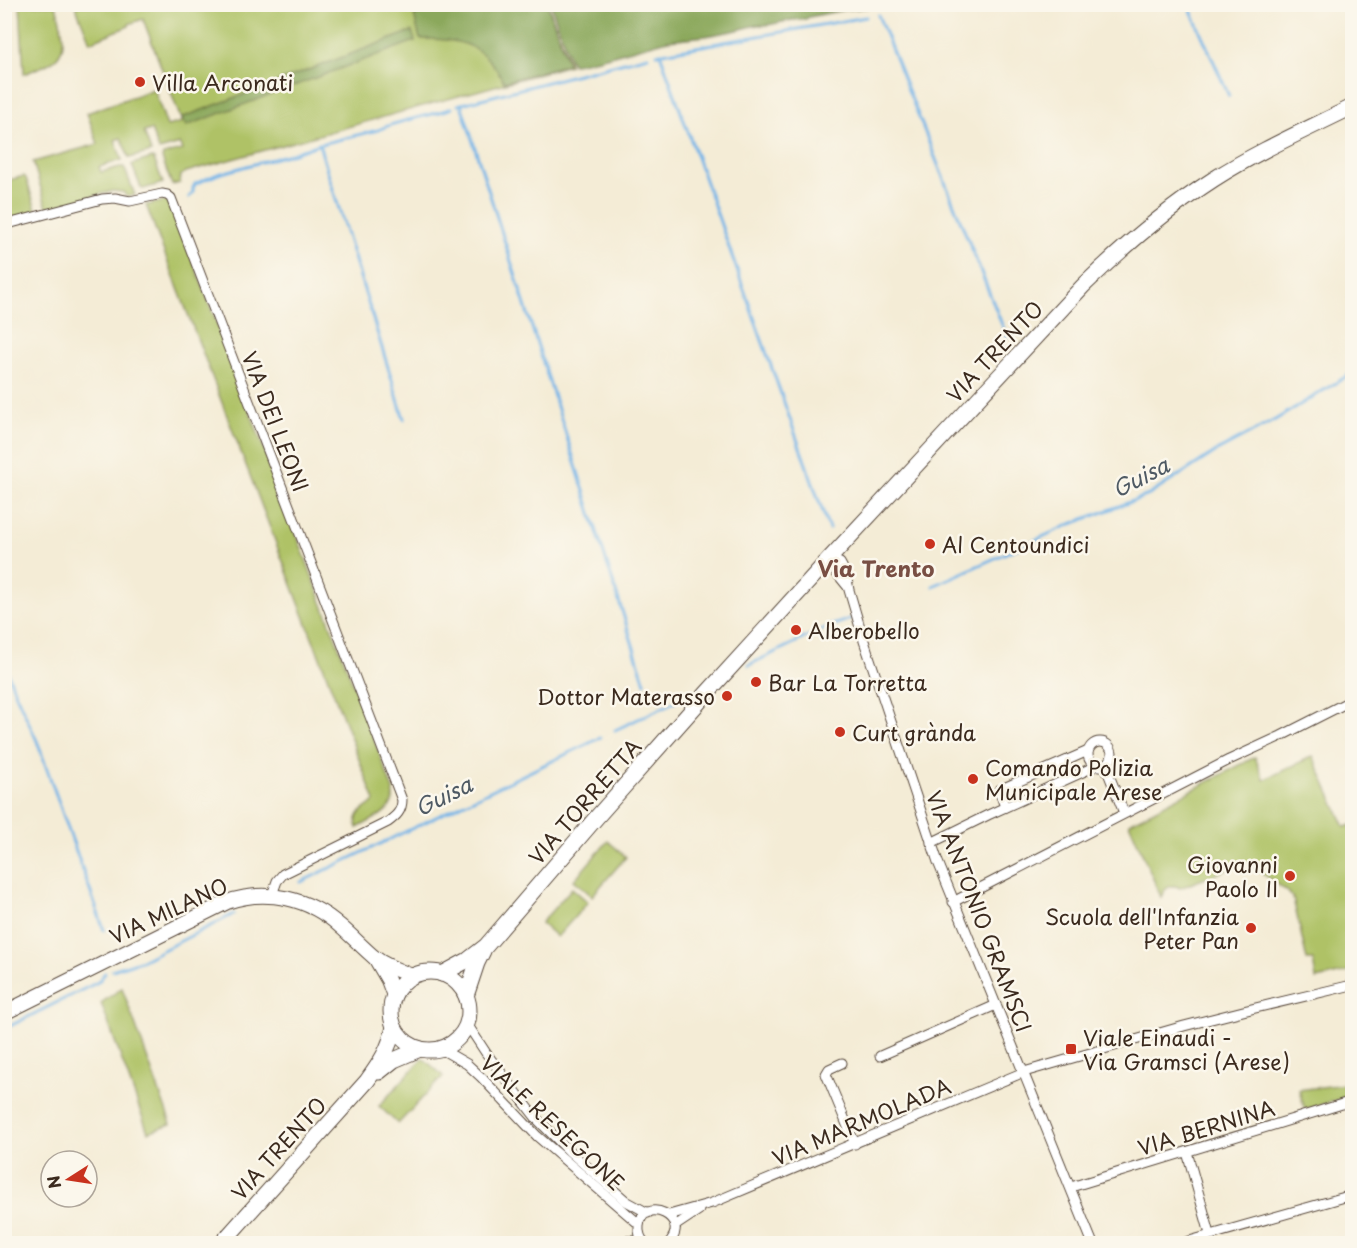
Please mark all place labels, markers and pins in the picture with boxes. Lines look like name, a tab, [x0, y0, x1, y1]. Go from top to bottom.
place label: Villa Arconati	[152, 66, 293, 98]
marker: Villa Arconati	[133, 75, 147, 89]
place label: Al Centoundici	[942, 528, 1090, 560]
marker: Al Centoundici	[923, 537, 937, 551]
place label: Alberobello	[808, 614, 920, 646]
marker: Alberobello	[789, 623, 803, 637]
place label: Bar La Torretta	[768, 666, 927, 698]
marker: Bar La Torretta	[749, 675, 763, 689]
place label: Dottor Materasso	[537, 680, 715, 712]
marker: Dottor Materasso	[720, 689, 734, 703]
place label: Curt grànda	[852, 716, 976, 748]
marker: Curt grànda	[833, 725, 847, 739]
place label: Comando Polizia Municipale Arese	[985, 751, 1162, 807]
marker: Comando Polizia Municipale Arese	[966, 772, 980, 786]
place label: Giovanni Paolo II	[1187, 848, 1278, 904]
marker: Giovanni Paolo II	[1283, 869, 1297, 883]
place label: Scuola dell'Infanzia Peter Pan	[1045, 900, 1239, 956]
marker: Scuola dell'Infanzia Peter Pan	[1244, 921, 1258, 935]
place label: Viale Einaudi - Via Gramsci (Arese)	[1083, 1021, 1290, 1077]
marker: Viale Einaudi - Via Gramsci (Arese)	[1064, 1042, 1078, 1056]

